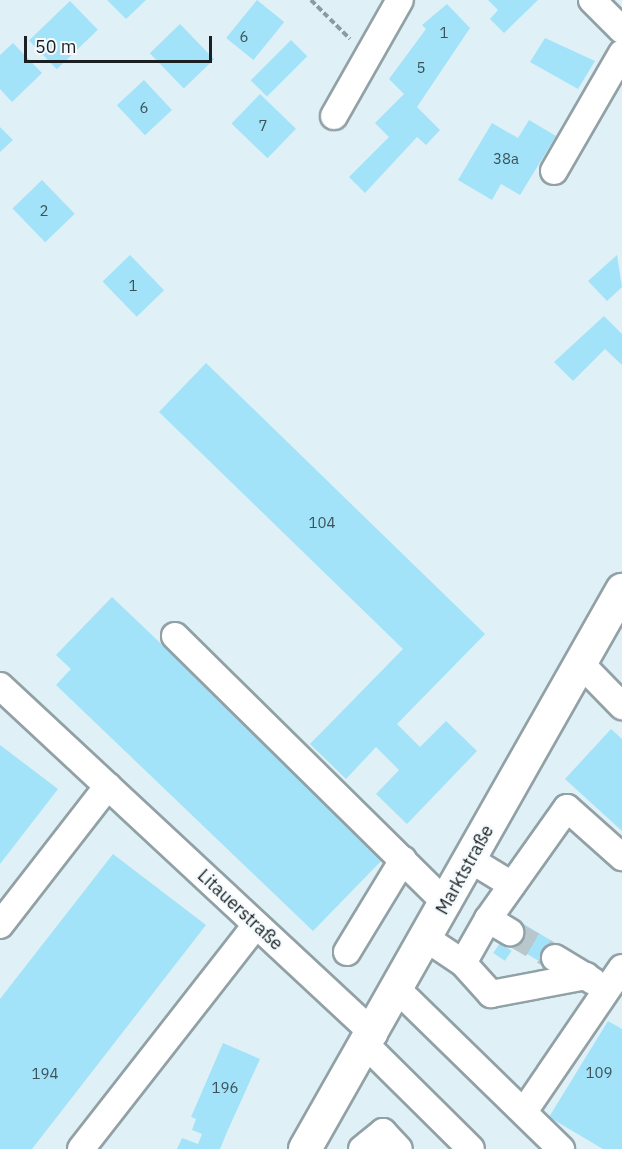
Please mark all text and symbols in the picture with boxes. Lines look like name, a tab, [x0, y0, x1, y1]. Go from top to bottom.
scale bar	[27, 24, 214, 62]
house number: 1	[440, 24, 448, 42]
house number: 6	[240, 28, 248, 46]
text: 50 m	[35, 35, 77, 58]
house number: 5	[417, 59, 425, 77]
house number: 6	[140, 99, 148, 117]
house number: 7	[259, 117, 267, 135]
house number: 38a	[493, 150, 519, 168]
house number: 2	[40, 202, 48, 220]
house number: 1	[129, 277, 137, 295]
house number: 104	[309, 514, 335, 532]
street label: Marktstraße	[432, 821, 498, 919]
street label: Litauerstraße	[193, 865, 287, 955]
house number: 109	[586, 1064, 612, 1082]
house number: 194	[32, 1065, 58, 1083]
house number: 196	[212, 1079, 238, 1097]

